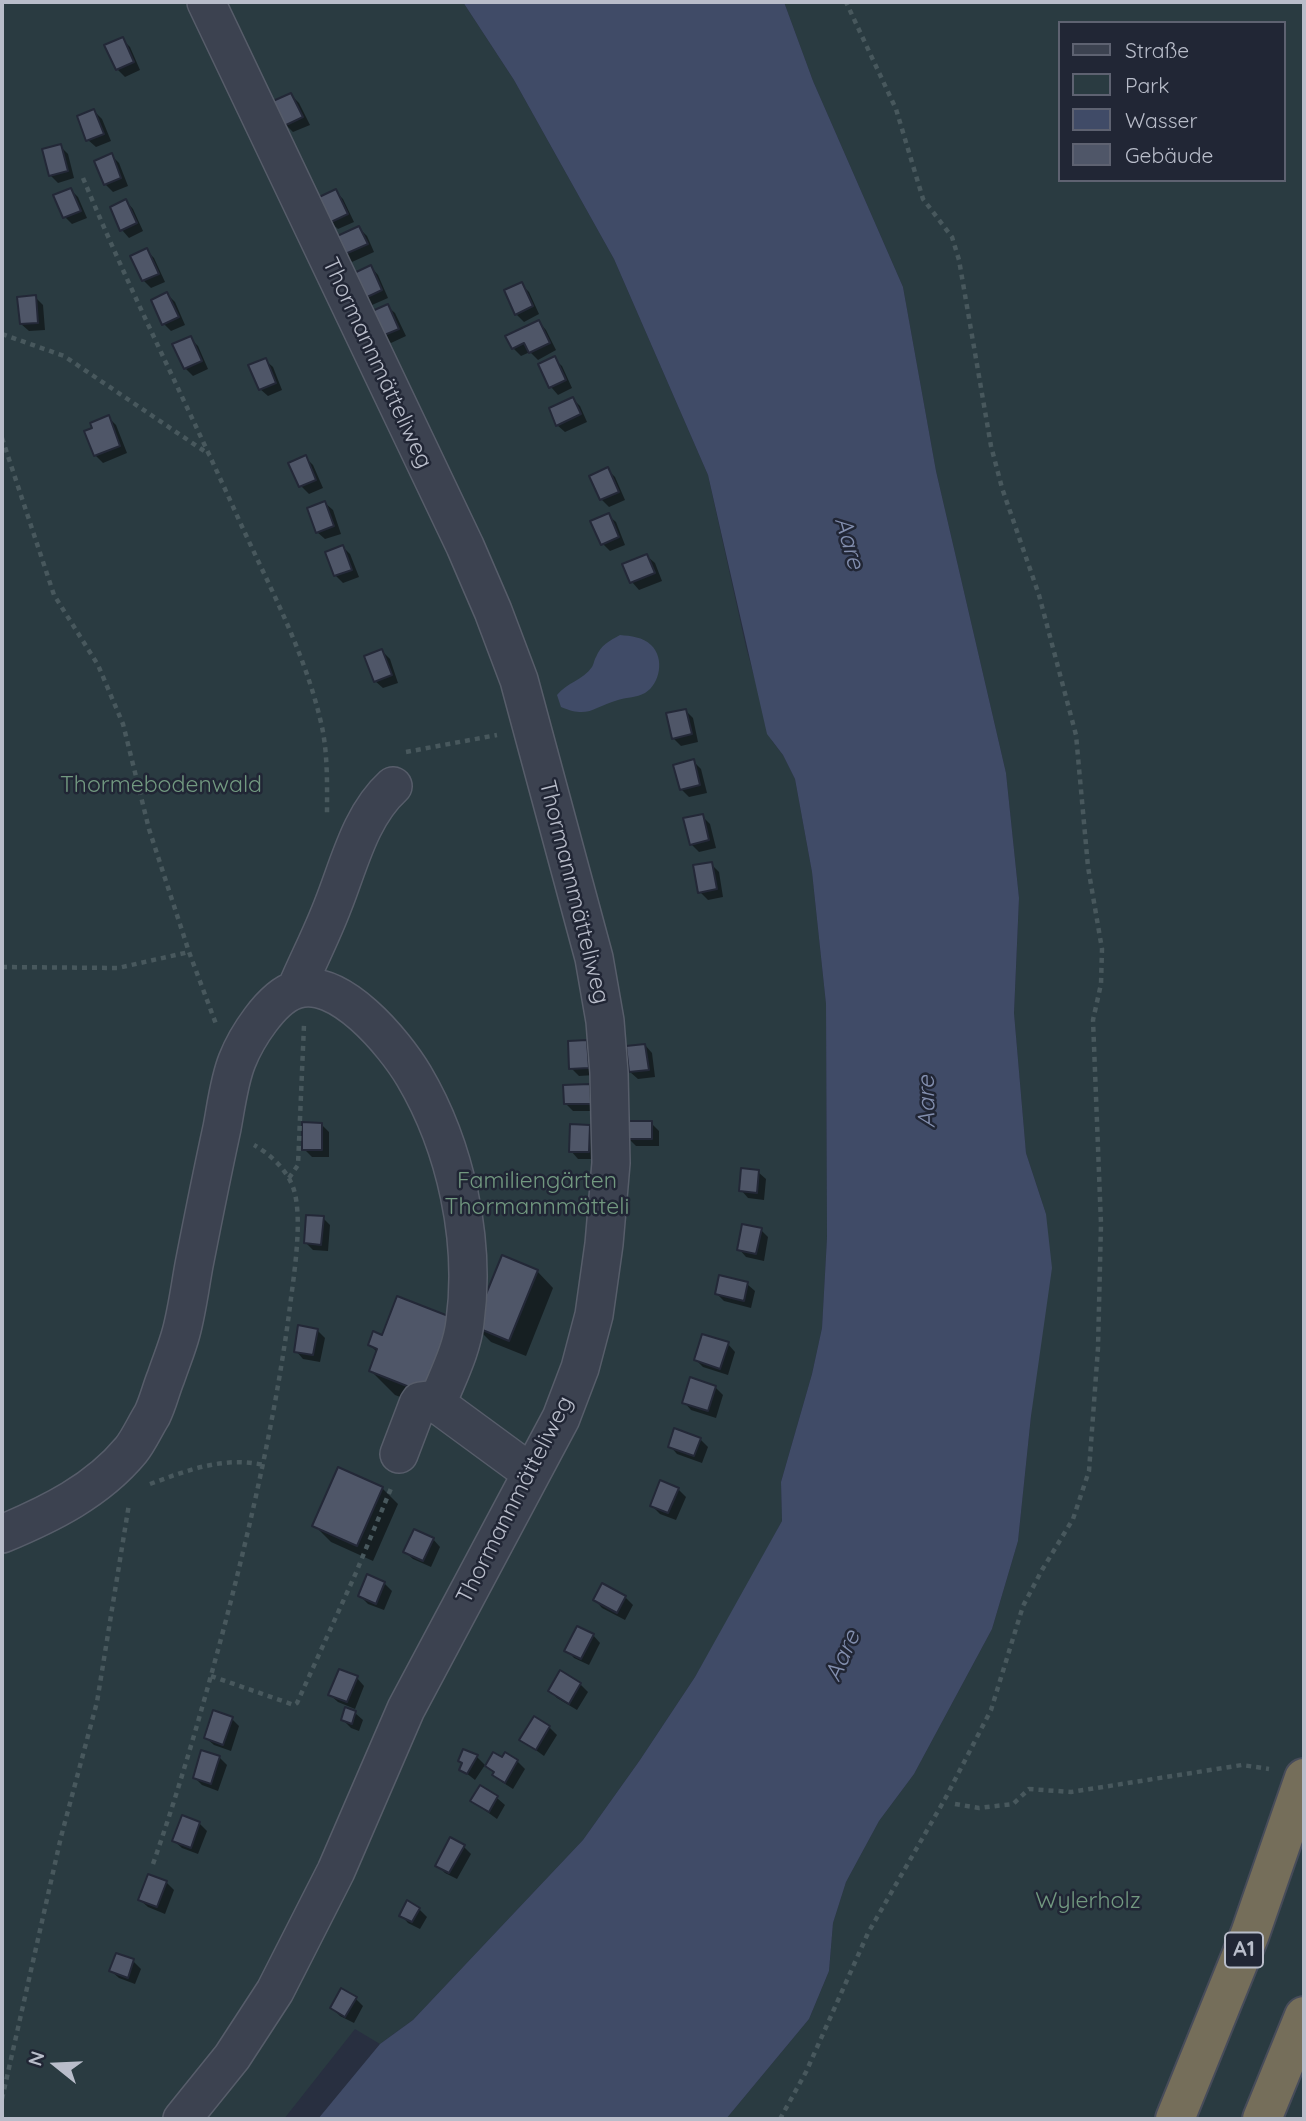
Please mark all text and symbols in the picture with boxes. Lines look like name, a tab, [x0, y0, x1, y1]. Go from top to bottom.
legend	[1058, 21, 1285, 182]
text: Straße	[1125, 37, 1189, 63]
text: Park	[1125, 72, 1169, 98]
text: Wasser	[1125, 107, 1197, 133]
text: Gebäude	[1125, 142, 1213, 168]
street label: Thormannmätteliweg	[316, 253, 438, 473]
water label: Aare	[828, 514, 870, 572]
park label: Thormebodenwald	[60, 771, 262, 799]
street label: Thormannmätteliweg	[533, 777, 615, 1007]
water label: Aare	[912, 1075, 942, 1129]
park label: Familiengärten Thormannmätteli	[445, 1167, 629, 1221]
street label: Thormannmätteliweg	[451, 1392, 579, 1608]
water label: Aare	[819, 1626, 867, 1686]
park label: Wylerholz	[1035, 1887, 1141, 1915]
road number: A1	[1225, 1932, 1263, 1968]
north arrow	[21, 2030, 91, 2100]
text: N	[22, 2048, 50, 2069]

